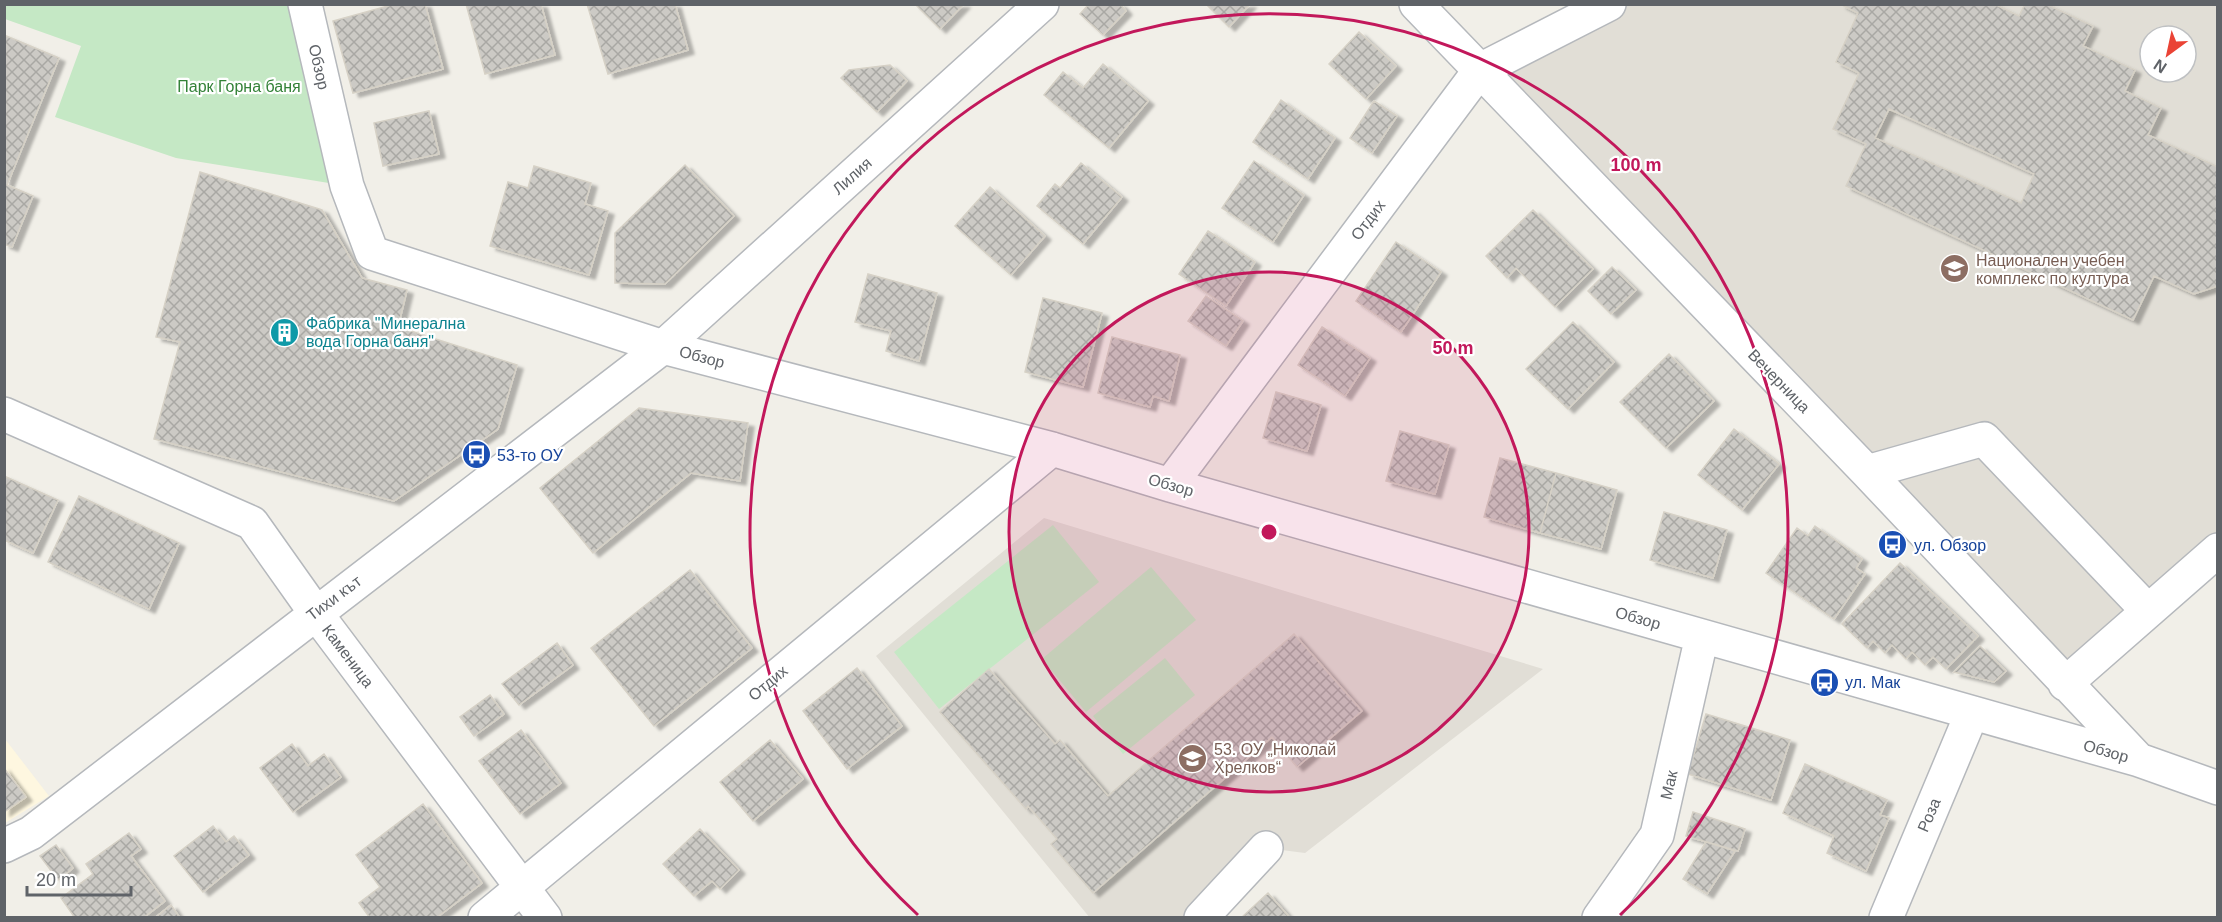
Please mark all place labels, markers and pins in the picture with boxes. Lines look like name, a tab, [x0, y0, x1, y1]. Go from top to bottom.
place label: Национален учебен комплекс по култура	[1976, 252, 2129, 287]
school or university icon: Национален учебен комплекс по култура	[1939, 253, 1971, 285]
place label: Фабрика "Минерална вода Горна баня"	[306, 315, 465, 350]
building icon: Фабрика "Минерална вода Горна баня"	[269, 316, 301, 348]
bus stop icon: 53-то ОУ	[460, 439, 492, 471]
place label: 53-то ОУ	[497, 447, 564, 464]
centre of rings	[1259, 522, 1279, 542]
bus stop icon: ул. Обзор	[1877, 529, 1909, 561]
place label: ул. Обзор	[1914, 537, 1986, 554]
bus stop icon: ул. Мак	[1808, 666, 1840, 698]
place label: ул. Мак	[1845, 674, 1901, 691]
place label: 53. ОУ „Николай Хрелков“	[1214, 741, 1336, 776]
school or university icon: 53. ОУ „Николай Хрелков“	[1177, 742, 1209, 774]

